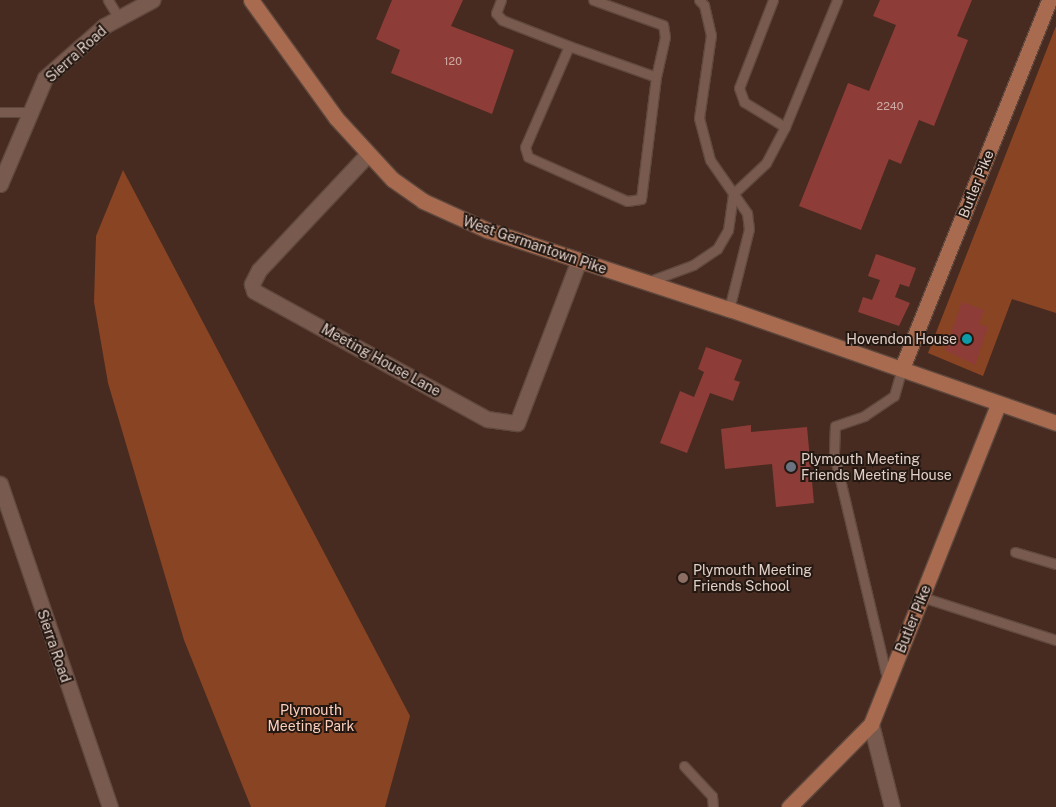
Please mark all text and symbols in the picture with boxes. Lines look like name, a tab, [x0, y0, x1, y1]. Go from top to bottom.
street label: Sierra Road	[42, 22, 110, 86]
house number: 120	[444, 54, 462, 68]
house number: 2240	[877, 99, 903, 113]
street label: Butler Pike	[955, 148, 997, 220]
street label: West Germantown Pike	[461, 212, 609, 278]
street label: Meeting House Lane	[318, 320, 444, 400]
place label: Hovendon House	[846, 331, 957, 347]
marker: Hovendon House	[961, 333, 973, 345]
place label: Plymouth Meeting Friends Meeting House	[801, 451, 952, 484]
marker: Plymouth Meeting Friends Meeting House	[785, 461, 797, 473]
place label: Plymouth Meeting Friends School	[693, 562, 812, 594]
marker: Plymouth Meeting Friends School	[677, 572, 689, 584]
street label: Butler Pike	[892, 583, 934, 655]
street label: Sierra Road	[34, 607, 74, 685]
park label: Plymouth Meeting Park	[268, 702, 354, 734]

